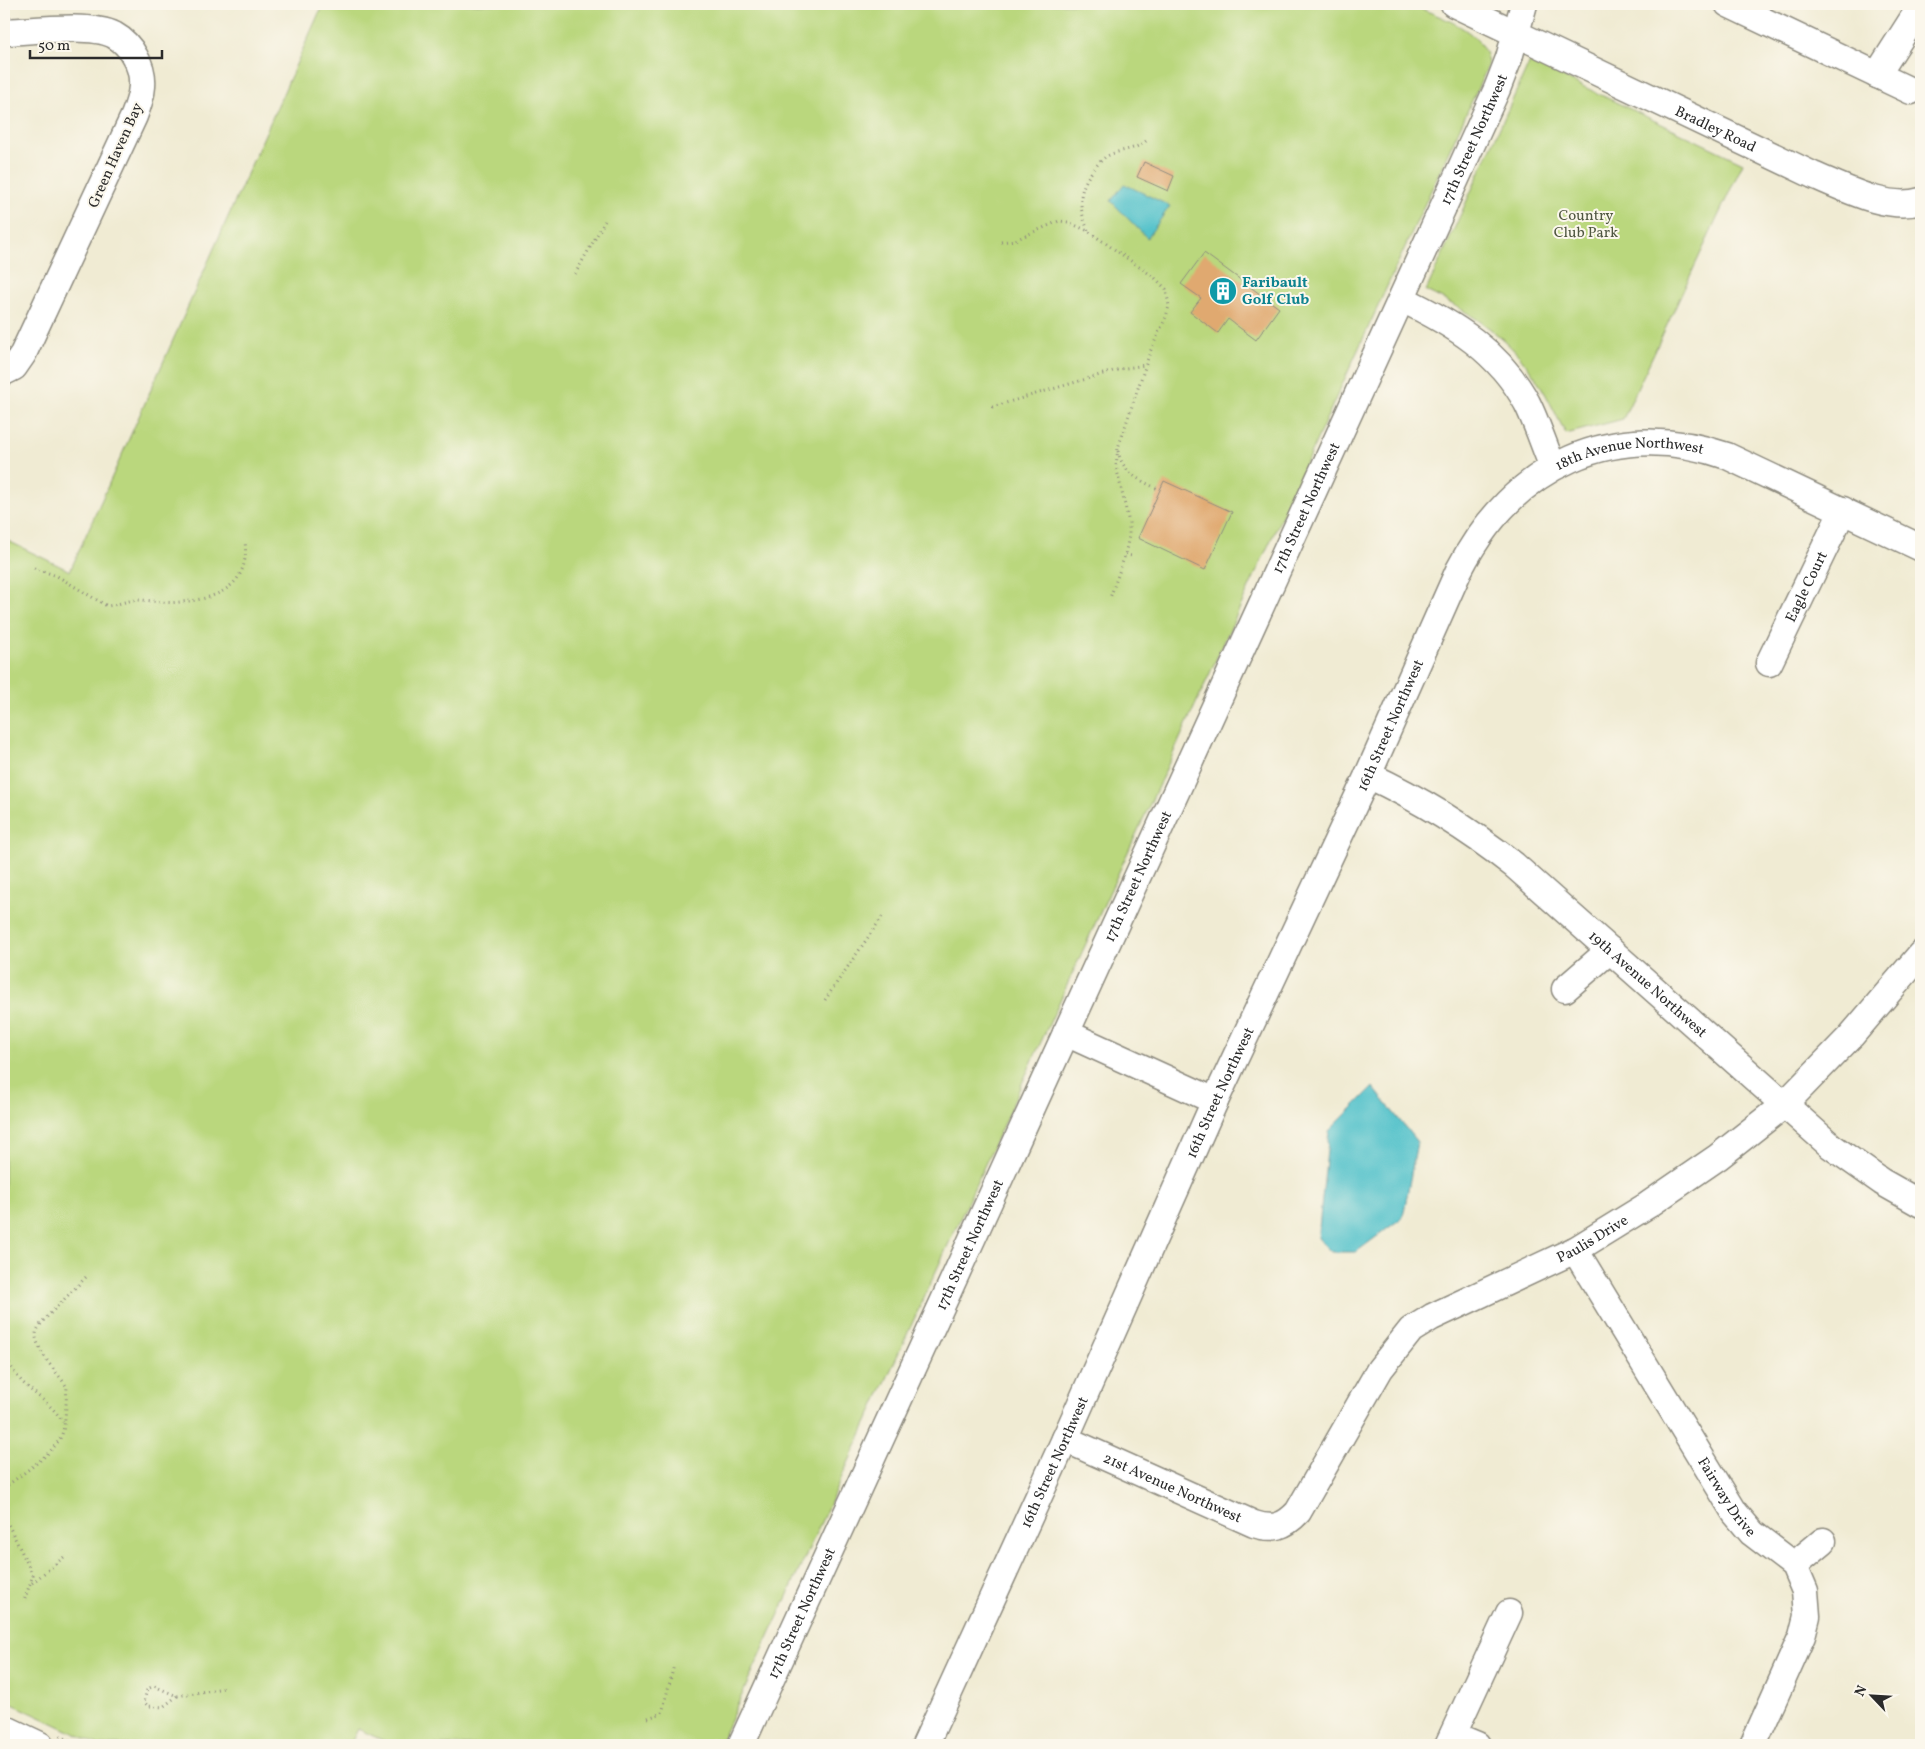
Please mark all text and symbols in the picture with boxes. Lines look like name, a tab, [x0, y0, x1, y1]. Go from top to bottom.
scale bar	[30, 28, 162, 60]
text: 50 m	[38, 36, 70, 57]
street label: 17th Street Northwest	[1436, 71, 1514, 209]
street label: Green Haven Bay	[84, 100, 149, 212]
street label: Bradley Road	[1671, 102, 1759, 158]
park label: Country Club Park	[1554, 206, 1618, 244]
place label: Faribault Golf Club	[1242, 273, 1309, 311]
building icon: Faribault Golf Club	[1208, 276, 1238, 306]
street label: 18th Avenue Northwest	[1552, 433, 1706, 477]
street label: 17th Street Northwest	[1268, 439, 1346, 577]
street label: Eagle Court	[1781, 548, 1833, 626]
street label: 16th Street Northwest	[1353, 656, 1430, 795]
street label: 17th Street Northwest	[1100, 808, 1178, 946]
street label: 19th Avenue Northwest	[1583, 927, 1711, 1043]
street label: 16th Street Northwest	[1182, 1024, 1260, 1162]
street label: 17th Street Northwest	[932, 1176, 1010, 1314]
street label: Paulis Drive	[1554, 1211, 1633, 1269]
street label: 16th Street Northwest	[1017, 1394, 1094, 1532]
street label: 21st Avenue Northwest	[1099, 1448, 1245, 1529]
street label: Fairway Drive	[1692, 1454, 1760, 1542]
street label: 17th Street Northwest	[764, 1545, 842, 1683]
north arrow	[1848, 1672, 1898, 1722]
text: N	[1851, 1683, 1872, 1700]

